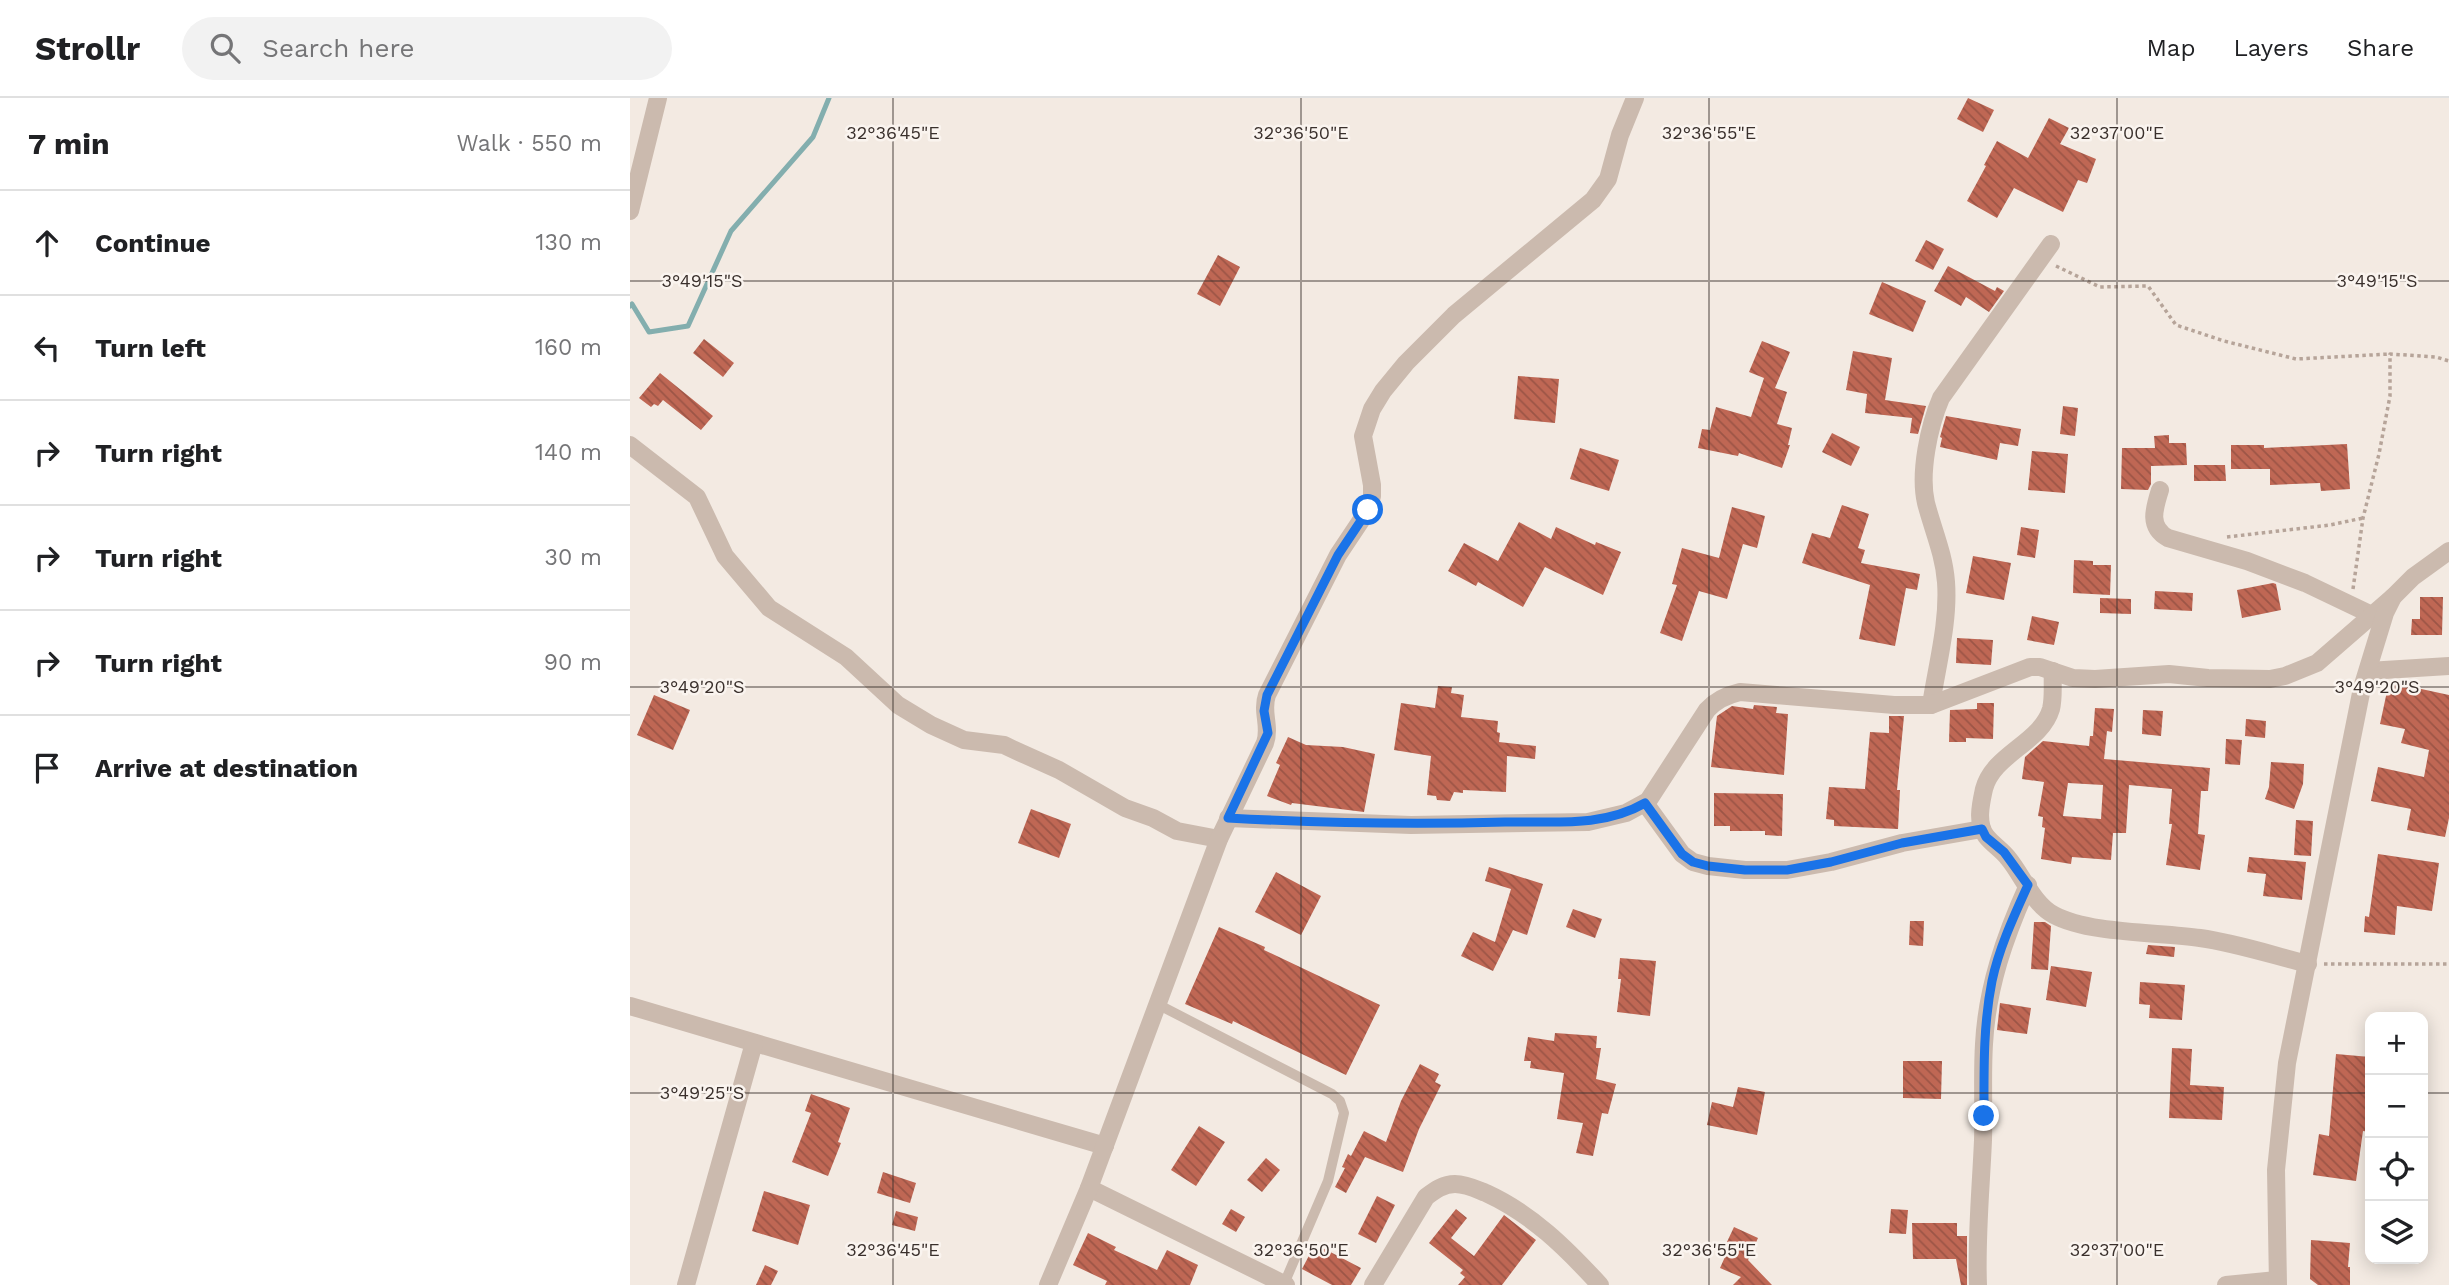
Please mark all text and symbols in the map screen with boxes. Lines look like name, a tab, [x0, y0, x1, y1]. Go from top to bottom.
search box	[182, 17, 672, 80]
text: Strollr	[35, 29, 140, 68]
icon: search	[206, 29, 244, 67]
text: Search here	[262, 33, 415, 63]
text: Map	[2147, 34, 2195, 62]
text: Layers	[2233, 34, 2309, 62]
text: Share	[2347, 34, 2414, 62]
text: 32°36'45"E	[846, 122, 940, 143]
text: 32°36'50"E	[1253, 122, 1349, 143]
text: 32°36'55"E	[1662, 122, 1756, 143]
text: 32°37'00"E	[2070, 122, 2164, 143]
text: 7 min	[28, 126, 110, 161]
text: Walk · 550 m	[457, 130, 602, 157]
icon: ahead	[28, 224, 66, 262]
text: Continue	[95, 228, 211, 258]
text: 130 m	[536, 229, 602, 256]
text: 3°49'15"S	[662, 270, 742, 291]
text: 3°49'15"S	[2337, 270, 2417, 291]
icon: left	[28, 329, 66, 367]
text: Turn left	[95, 333, 206, 363]
text: 160 m	[535, 334, 602, 361]
icon: right	[28, 434, 66, 472]
text: Turn right	[95, 438, 222, 468]
text: 140 m	[535, 439, 602, 466]
route start	[1352, 494, 1383, 525]
icon: right	[28, 539, 66, 577]
text: Turn right	[95, 543, 222, 573]
text: 30 m	[545, 544, 602, 571]
icon: right	[28, 644, 66, 682]
text: Turn right	[95, 648, 222, 678]
text: 90 m	[544, 649, 602, 676]
text: 3°49'20"S	[659, 676, 745, 697]
text: 3°49'20"S	[2334, 676, 2420, 697]
icon: arrive	[28, 749, 66, 787]
text: Arrive at destination	[95, 753, 358, 783]
map controls	[2365, 1012, 2428, 1264]
button: +	[2365, 1012, 2428, 1075]
button: −	[2365, 1075, 2428, 1138]
text: 3°49'25"S	[660, 1082, 744, 1103]
route end	[1968, 1100, 1999, 1131]
button: locate	[2365, 1138, 2428, 1201]
button: layers	[2365, 1201, 2428, 1264]
text: 32°36'45"E	[846, 1239, 940, 1260]
text: 32°36'50"E	[1253, 1239, 1349, 1260]
text: 32°36'55"E	[1662, 1239, 1756, 1260]
text: 32°37'00"E	[2070, 1239, 2164, 1260]

